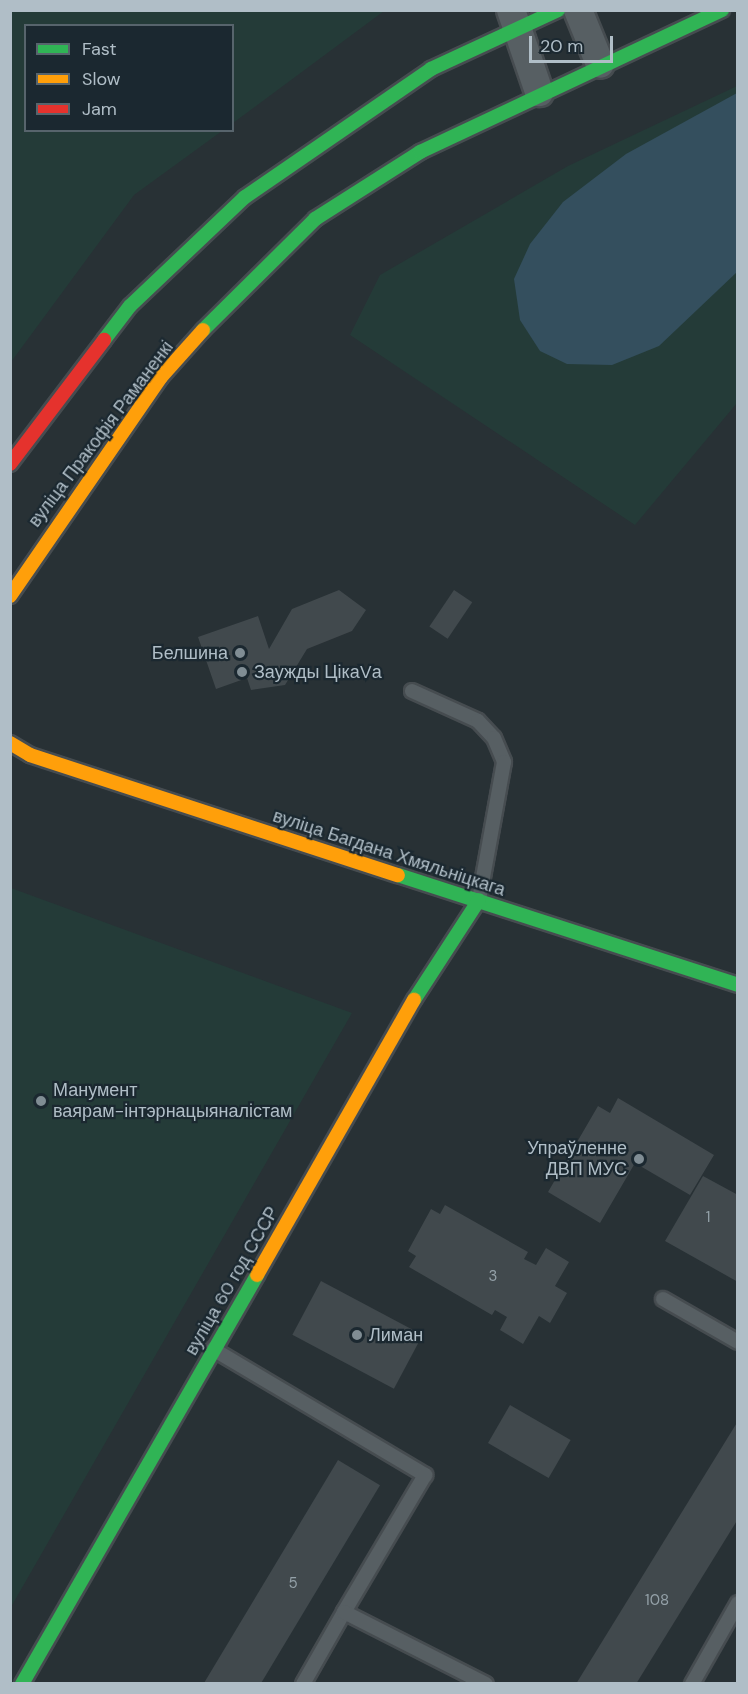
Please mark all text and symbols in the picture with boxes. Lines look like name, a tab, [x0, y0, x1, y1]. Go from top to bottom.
legend	[24, 24, 234, 132]
scale bar	[532, 24, 616, 62]
text: 20 m	[540, 34, 583, 58]
text: Fast	[82, 37, 117, 61]
text: Slow	[82, 67, 121, 91]
text: Jam	[82, 97, 117, 121]
street label: вуліца Пракофія Раманенкі	[24, 337, 178, 531]
place label: Белшина	[152, 642, 228, 664]
marker: Белшина	[233, 646, 247, 660]
place label: Заужды ЦікаVа	[254, 661, 382, 683]
marker: Заужды ЦікаVа	[235, 665, 249, 679]
street label: вуліца Багдана Хмяльніцкага	[270, 805, 508, 901]
place label: Манумент ваярам-інтэрнацыяналістам	[53, 1080, 292, 1122]
marker: Манумент ваярам-інтэрнацыяналістам	[34, 1094, 48, 1108]
place label: Упраўленне ДВП МУС	[527, 1138, 627, 1180]
marker: Упраўленне ДВП МУС	[632, 1152, 646, 1166]
street label: вуліца 60 год СССР	[181, 1203, 283, 1359]
house number: 1	[706, 1209, 710, 1227]
house number: 3	[489, 1268, 497, 1286]
place label: Лиман	[369, 1324, 423, 1346]
marker: Лиман	[350, 1328, 364, 1342]
house number: 5	[288, 1575, 298, 1593]
house number: 108	[645, 1592, 669, 1610]

